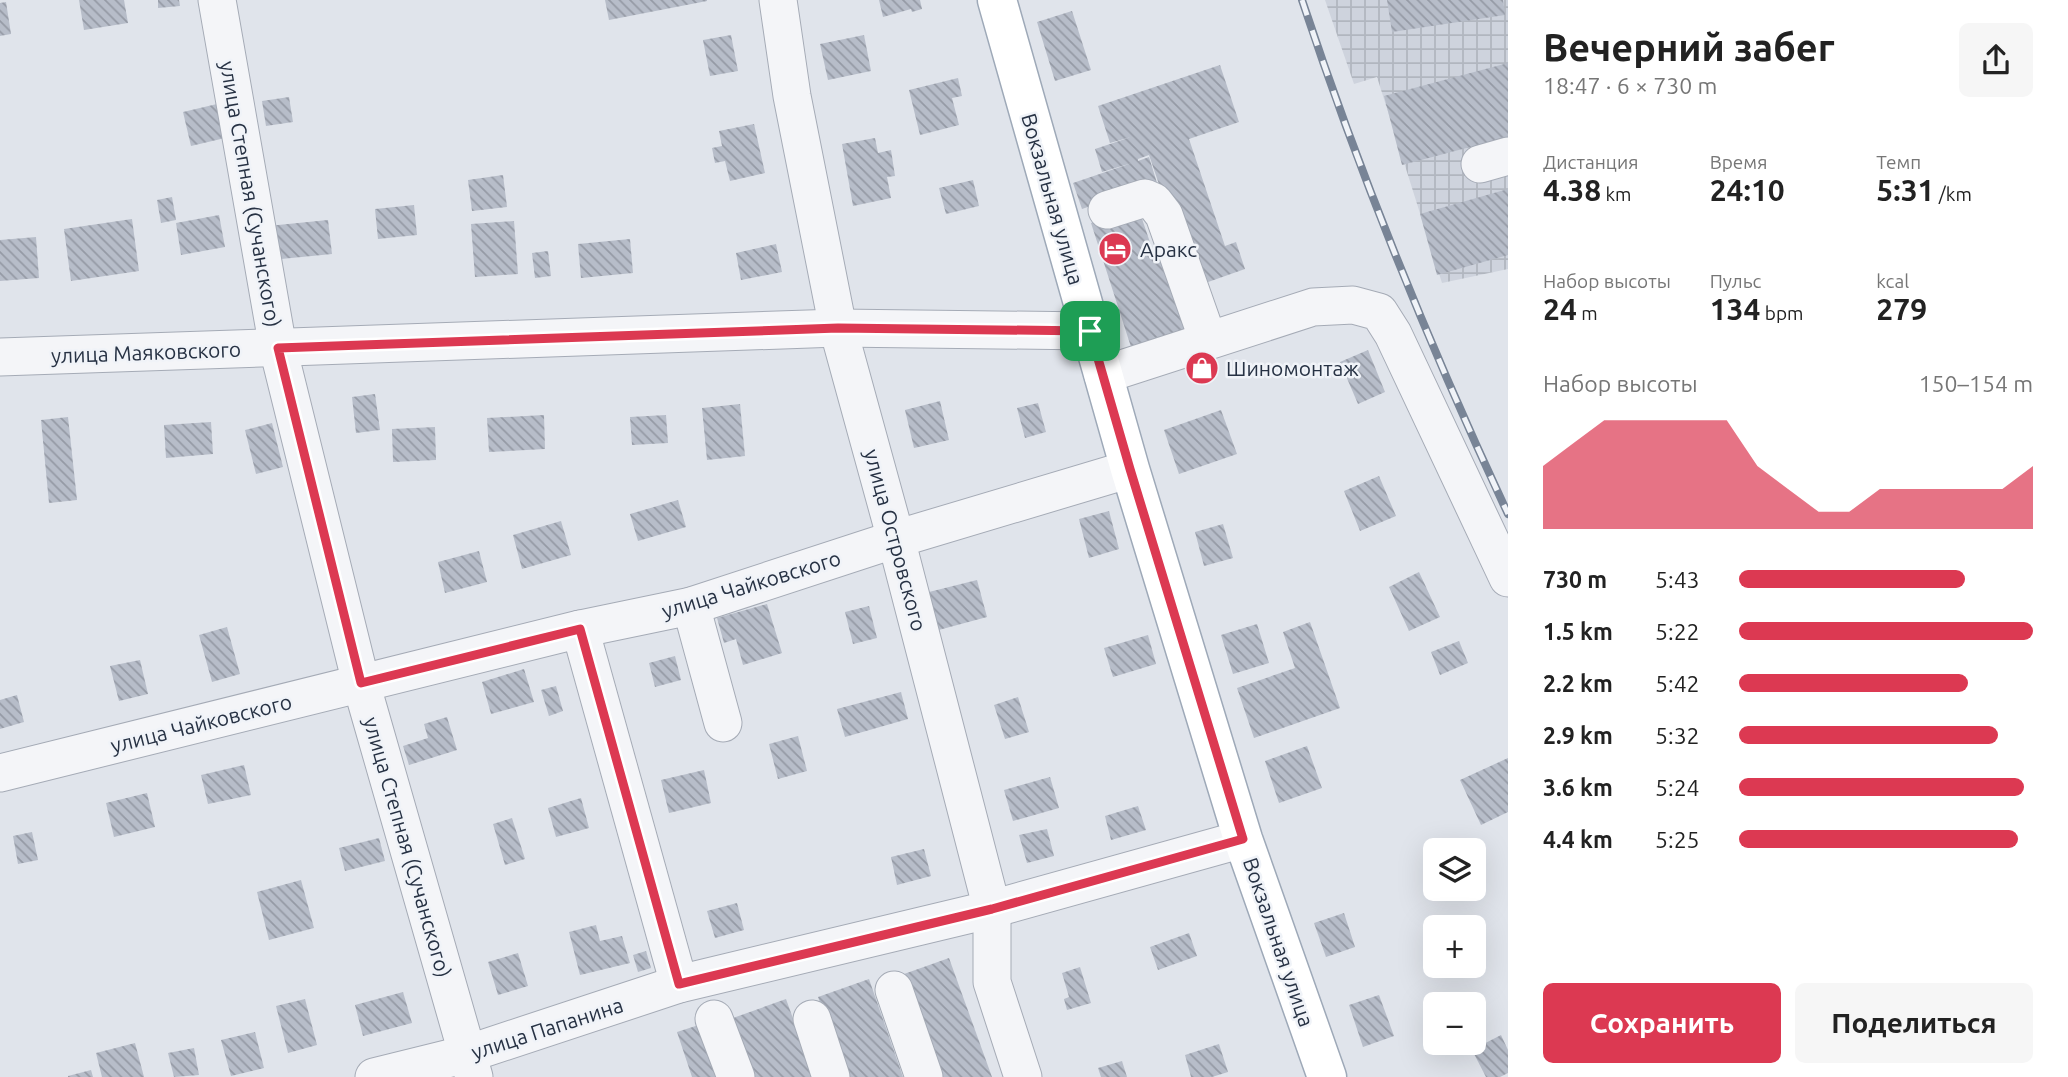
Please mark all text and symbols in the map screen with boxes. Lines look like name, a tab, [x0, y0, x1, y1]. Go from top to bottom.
button: share	[1959, 23, 2033, 97]
text: Вечерний забег	[1543, 26, 1835, 68]
street label: улица Степная (Сучанского)	[216, 59, 286, 329]
text: 18:47 · 6 × 730 m	[1543, 73, 1717, 98]
street label: Вокзальная улица	[1017, 111, 1089, 287]
text: Дистанция	[1543, 151, 1638, 173]
text: Время	[1710, 151, 1767, 173]
text: Темп	[1876, 151, 1921, 173]
text: 4.38	[1543, 173, 1601, 207]
text: 24:10	[1710, 173, 1785, 207]
text: 5:31	[1876, 173, 1934, 207]
text: km	[1601, 183, 1631, 205]
text: /km	[1934, 183, 1972, 205]
hotel icon: Аракс	[1096, 230, 1134, 268]
place label: Аракс	[1140, 237, 1197, 261]
text: Набор высоты	[1543, 270, 1671, 292]
text: Пульс	[1710, 270, 1761, 292]
text: kcal	[1876, 270, 1909, 292]
text: 24	[1543, 292, 1577, 326]
text: 134	[1710, 292, 1760, 326]
text: 279	[1876, 292, 1927, 326]
pin	[1060, 301, 1120, 361]
text: m	[1577, 302, 1598, 324]
text: bpm	[1760, 302, 1803, 324]
icon: arrive	[1071, 312, 1109, 350]
street label: улица Маяковского	[51, 337, 241, 367]
shop icon: Шиномонтаж	[1183, 349, 1221, 387]
place label: Шиномонтаж	[1226, 356, 1359, 380]
text: Набор высоты	[1543, 371, 1698, 396]
text: 150–154 m	[1919, 371, 2033, 396]
street label: улица Островского	[860, 446, 932, 634]
street label: улица Чайковского	[659, 545, 843, 623]
text: 730 m	[1543, 567, 1607, 592]
text: 5:43	[1655, 567, 1700, 592]
text: 1.5 km	[1543, 619, 1613, 644]
text: 5:22	[1655, 619, 1700, 644]
text: 2.2 km	[1543, 671, 1613, 696]
text: 5:42	[1655, 671, 1700, 696]
street label: улица Чайковского	[108, 689, 294, 757]
street label: улица Степная (Сучанского)	[359, 714, 457, 980]
text: 2.9 km	[1543, 723, 1613, 748]
text: 5:32	[1655, 723, 1700, 748]
text: 3.6 km	[1543, 775, 1613, 800]
text: 5:24	[1655, 775, 1700, 800]
text: 4.4 km	[1543, 827, 1613, 852]
text: 5:25	[1655, 827, 1700, 852]
map controls	[1423, 838, 1486, 1055]
button: layers	[1423, 838, 1486, 901]
street label: Вокзальная улица	[1239, 854, 1319, 1030]
button: +	[1423, 915, 1486, 978]
button: Сохранить	[1543, 983, 1781, 1063]
button: Поделиться	[1795, 983, 2033, 1063]
street label: улица Папанина	[468, 992, 626, 1064]
button: −	[1423, 992, 1486, 1055]

